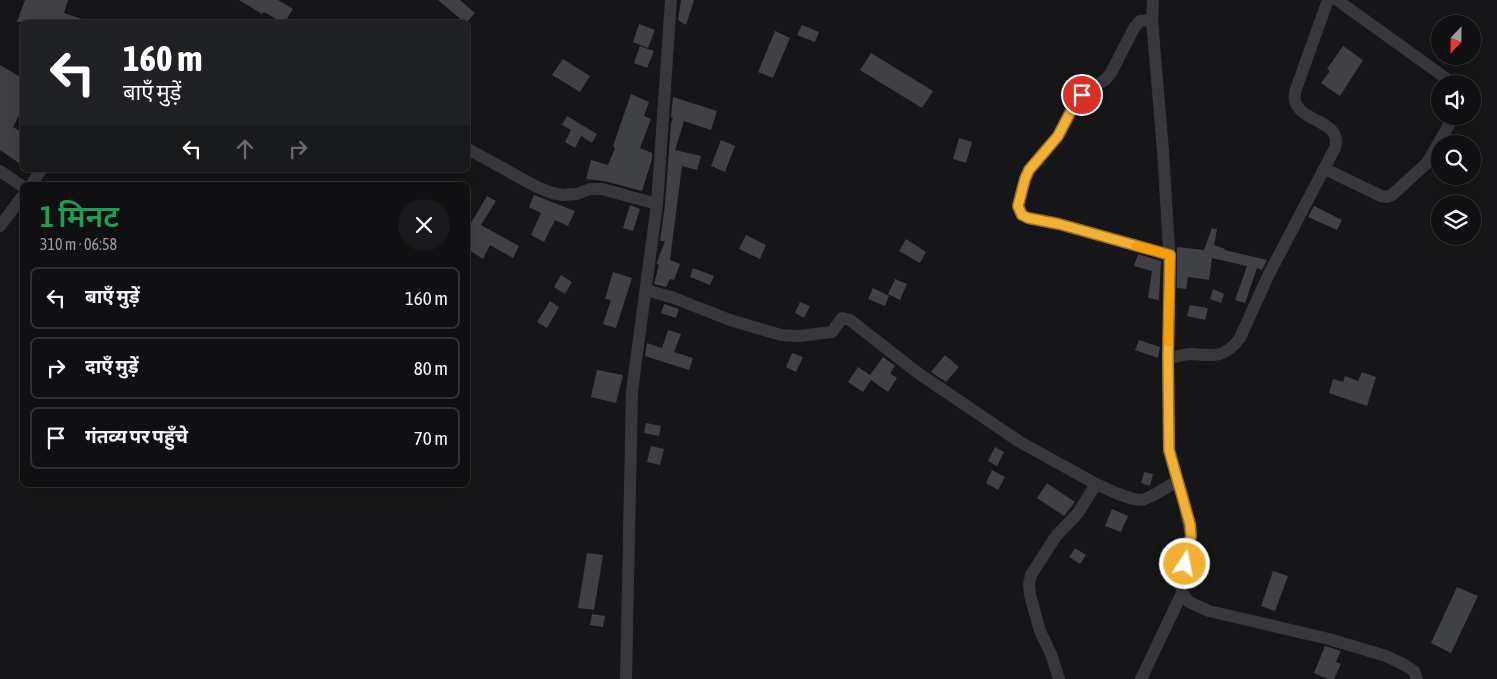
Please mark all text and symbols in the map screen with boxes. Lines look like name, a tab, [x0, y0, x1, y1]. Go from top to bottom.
north arrow	[1431, 15, 1481, 65]
map controls	[1431, 15, 1481, 245]
text: 160 m	[123, 38, 202, 78]
icon: left	[40, 40, 105, 105]
pin	[1061, 74, 1103, 116]
button: sound	[1431, 75, 1481, 125]
text: बाएँ मुड़ें	[123, 79, 181, 105]
icon: arrive	[1068, 81, 1096, 109]
icon: left	[178, 135, 206, 163]
icon: ahead	[231, 135, 259, 163]
icon: right	[284, 135, 312, 163]
button: search	[1431, 135, 1481, 185]
button: layers	[1431, 195, 1481, 245]
text: 1 मिनट	[40, 199, 119, 233]
button: close	[398, 199, 450, 251]
text: 310 m · 06:58	[40, 235, 117, 253]
icon: left	[42, 284, 70, 312]
text: बाएँ मुड़ें	[85, 285, 140, 307]
text: 160 m	[405, 287, 448, 309]
icon: right	[42, 354, 70, 382]
text: दाएँ मुड़ें	[85, 355, 139, 377]
text: 80 m	[414, 357, 448, 379]
icon: arrive	[42, 424, 70, 452]
text: गंतव्य पर पहुँचे	[85, 425, 188, 447]
text: 70 m	[414, 427, 448, 449]
position arrow	[1158, 537, 1210, 589]

